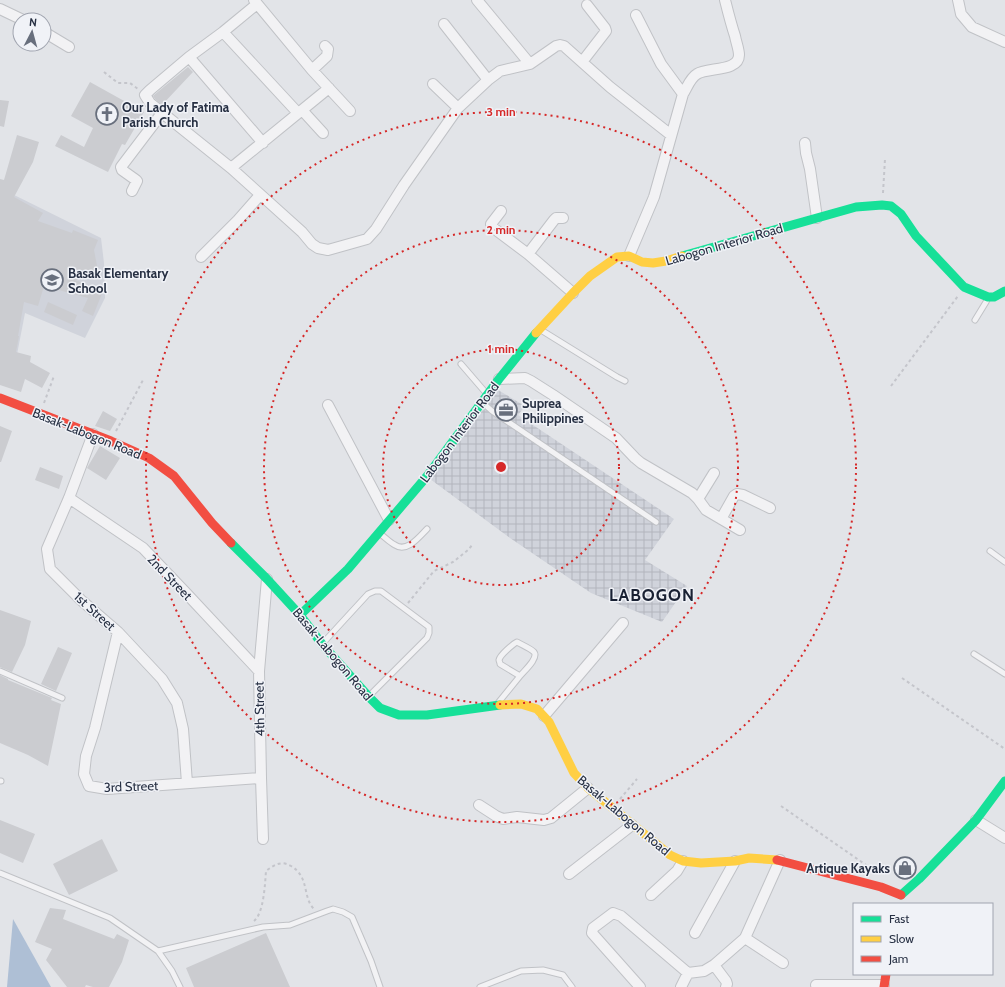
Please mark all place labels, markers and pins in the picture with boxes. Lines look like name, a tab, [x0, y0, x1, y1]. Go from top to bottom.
place label: Our Lady of Fatima Parish Church	[122, 99, 230, 130]
church icon: Our Lady of Fatima Parish Church	[94, 101, 120, 127]
place label: Basak Elementary School	[68, 265, 169, 296]
school or university icon: Basak Elementary School	[39, 267, 65, 293]
place label: Suprea Philippines	[522, 395, 584, 426]
office icon: Suprea Philippines	[493, 397, 519, 423]
centre of rings	[494, 460, 508, 474]
shop icon: Artique Kayaks	[892, 855, 918, 881]
place label: Artique Kayaks	[806, 860, 890, 876]

